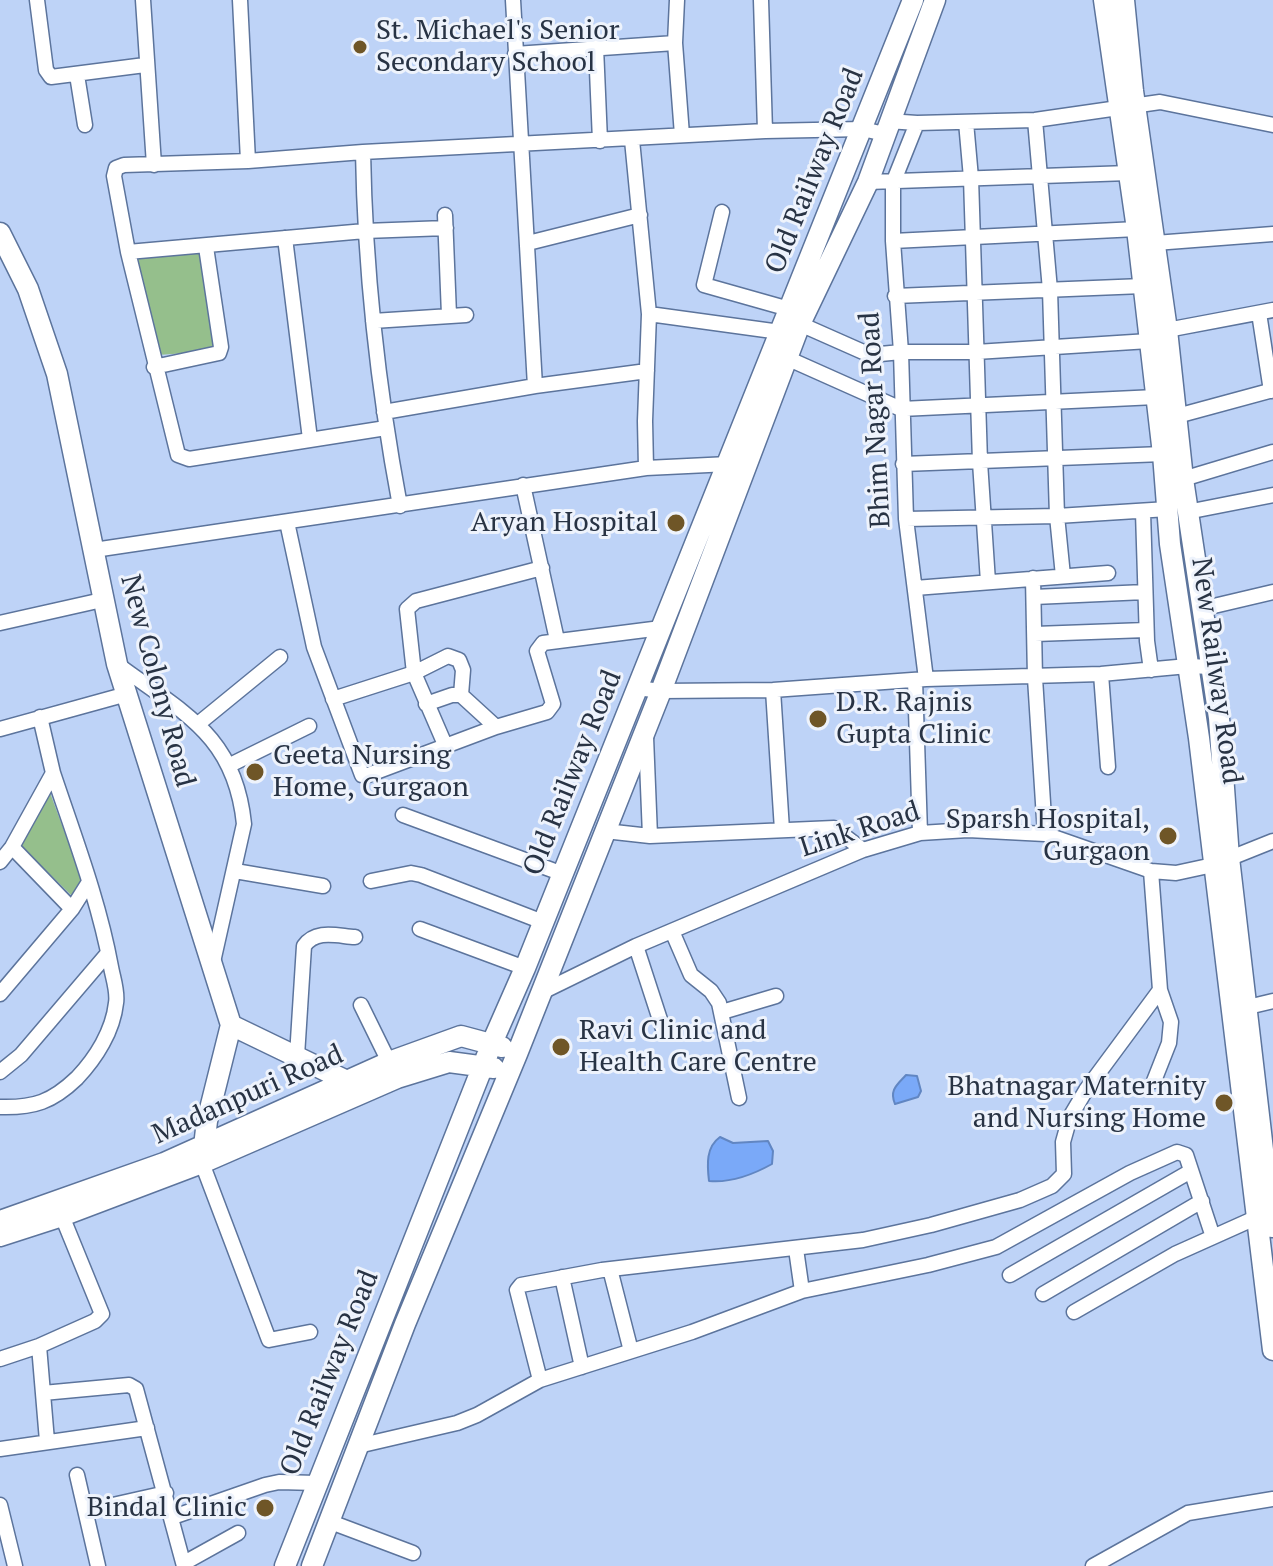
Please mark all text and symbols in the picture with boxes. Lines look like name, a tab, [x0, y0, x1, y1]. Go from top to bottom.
place label: St. Michael's Senior Secondary School	[376, 14, 620, 80]
marker: St. Michael's Senior Secondary School	[351, 38, 369, 56]
street label: Old Railway Road	[759, 64, 871, 278]
street label: Bhim Nagar Road	[854, 311, 898, 529]
place label: Aryan Hospital	[471, 506, 658, 540]
marker: Aryan Hospital	[665, 512, 687, 534]
street label: New Railway Road	[1183, 556, 1249, 786]
street label: New Colony Road	[112, 571, 202, 791]
street label: Old Railway Road	[517, 666, 629, 880]
place label: D.R. Rajnis Gupta Clinic	[836, 686, 991, 752]
marker: D.R. Rajnis Gupta Clinic	[807, 708, 829, 730]
place label: Geeta Nursing Home, Gurgaon	[273, 739, 469, 805]
marker: Geeta Nursing Home, Gurgaon	[244, 761, 266, 783]
street label: Link Road	[796, 795, 924, 865]
place label: Sparsh Hospital, Gurgaon	[946, 803, 1150, 869]
marker: Sparsh Hospital, Gurgaon	[1157, 825, 1179, 847]
place label: Ravi Clinic and Health Care Centre	[579, 1014, 817, 1080]
marker: Ravi Clinic and Health Care Centre	[550, 1036, 572, 1058]
street label: Madanpuri Road	[147, 1038, 349, 1152]
place label: Bhatnagar Maternity and Nursing Home	[947, 1070, 1206, 1136]
marker: Bhatnagar Maternity and Nursing Home	[1213, 1092, 1235, 1114]
street label: Old Railway Road	[274, 1266, 386, 1480]
place label: Bindal Clinic	[87, 1491, 247, 1525]
marker: Bindal Clinic	[254, 1497, 276, 1519]

